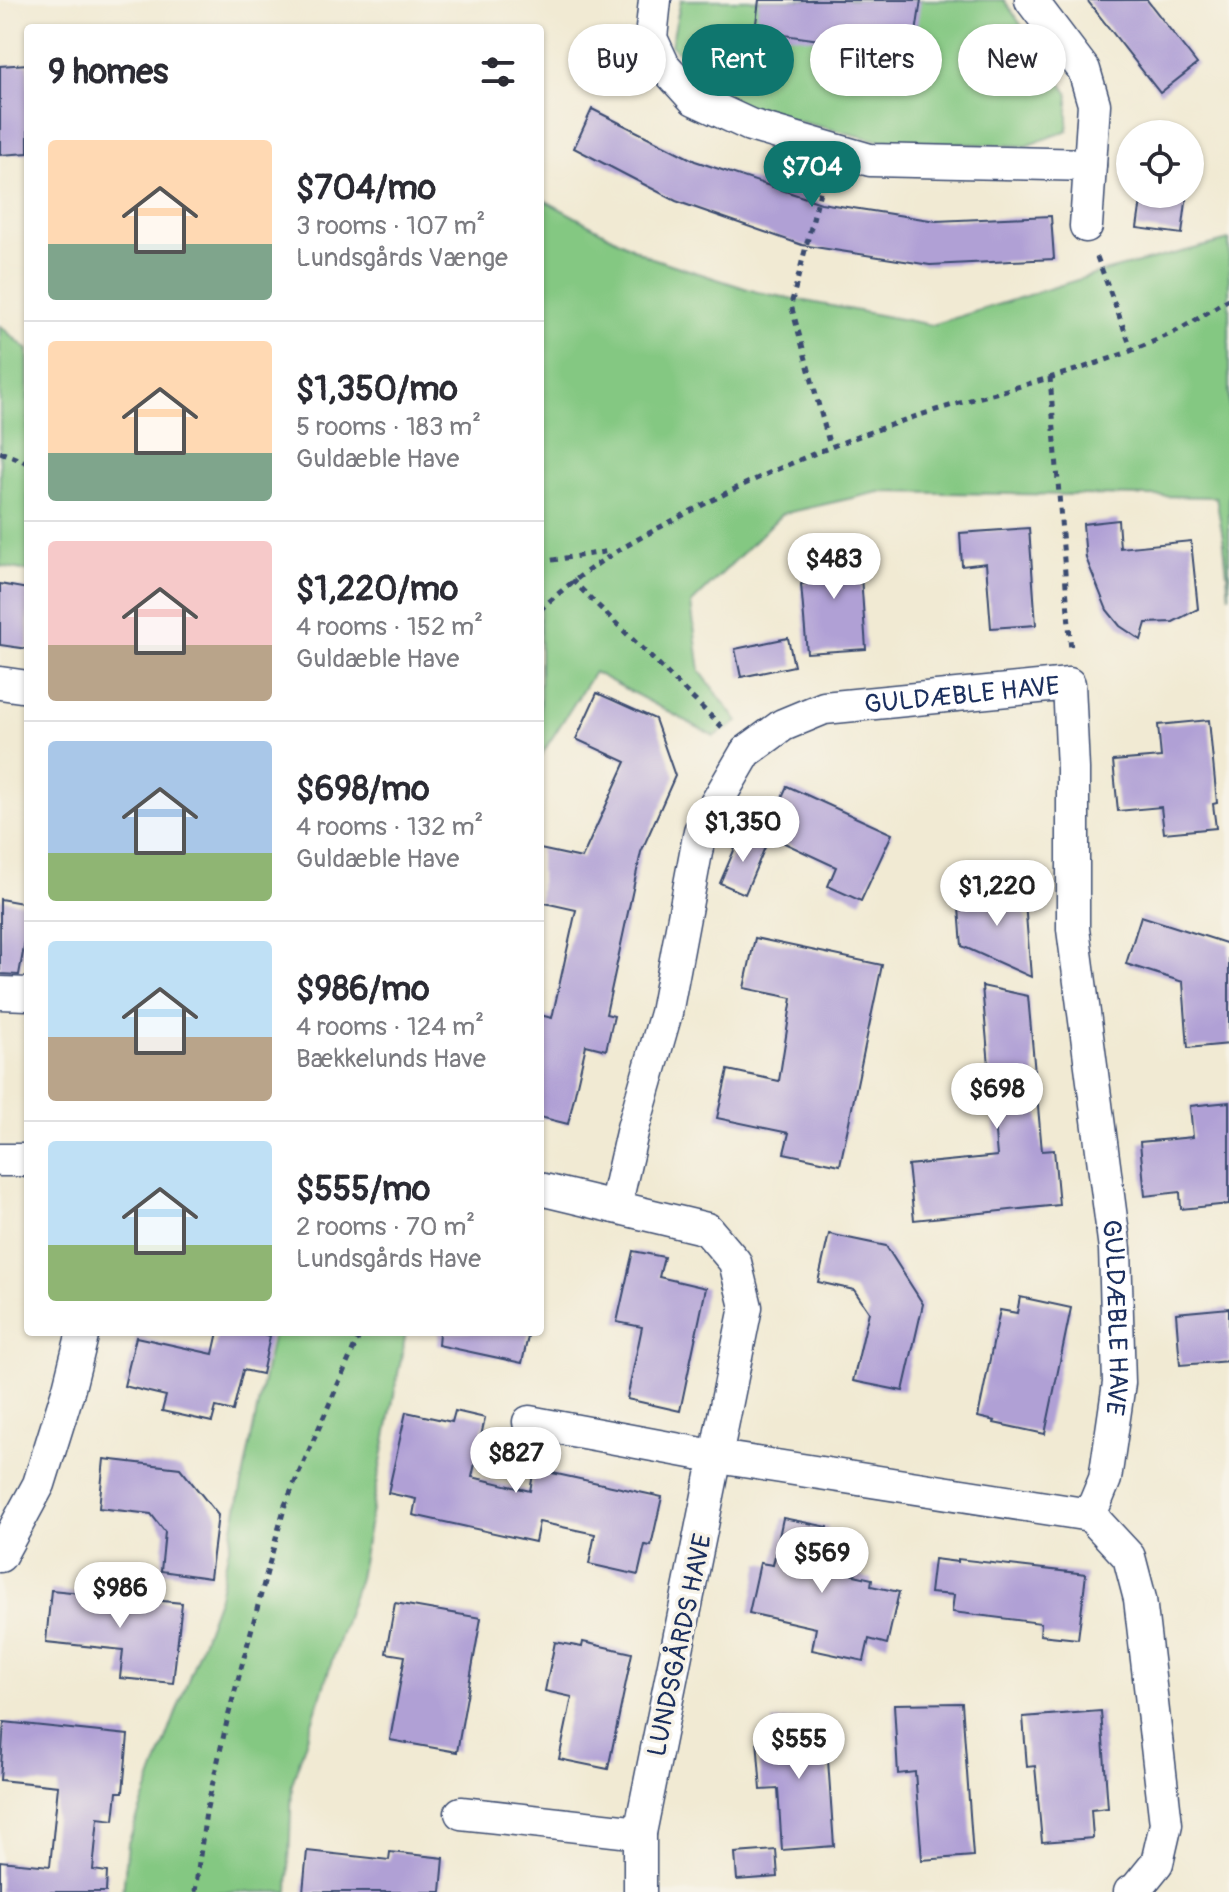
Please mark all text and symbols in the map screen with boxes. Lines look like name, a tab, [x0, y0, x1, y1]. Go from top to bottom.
chip: Buy	[568, 24, 666, 96]
chip: Rent	[682, 24, 794, 96]
chip: Filters	[810, 24, 942, 96]
chip: New	[958, 24, 1066, 96]
icon: filters	[476, 50, 520, 94]
text: 9 homes	[48, 51, 168, 94]
map controls	[1116, 120, 1204, 208]
button: locate	[1116, 120, 1204, 208]
pin: $704	[765, 141, 859, 209]
text: $704	[782, 151, 842, 183]
text: $704/mo	[296, 167, 436, 210]
icon: home	[112, 172, 208, 268]
text: 3 rooms · 107 m²	[296, 210, 485, 242]
text: Lundsgårds Vænge	[296, 242, 508, 274]
text: $1,350/mo	[296, 368, 458, 411]
icon: home	[112, 373, 208, 469]
text: 5 rooms · 183 m²	[296, 411, 481, 443]
text: Guldæble Have	[296, 443, 459, 475]
pin: $483	[787, 533, 881, 601]
text: $483	[806, 543, 862, 575]
text: $1,220/mo	[296, 568, 458, 611]
icon: home	[112, 573, 208, 669]
text: 4 rooms · 152 m²	[296, 611, 483, 643]
text: Guldæble Have	[296, 643, 459, 675]
street label: GULDÆBLE HAVE	[863, 670, 1061, 721]
text: $698/mo	[296, 768, 430, 811]
icon: home	[112, 773, 208, 869]
pin: $1,350	[678, 796, 808, 864]
text: $1,350	[704, 806, 782, 838]
text: 4 rooms · 132 m²	[296, 811, 484, 843]
text: Guldæble Have	[296, 843, 459, 875]
pin: $1,220	[932, 860, 1062, 928]
text: $1,220	[958, 870, 1036, 902]
text: $986/mo	[296, 968, 430, 1011]
icon: home	[112, 973, 208, 1069]
text: 4 rooms · 124 m²	[296, 1011, 484, 1043]
text: Bækkelunds Have	[296, 1043, 486, 1075]
pin: $698	[950, 1063, 1044, 1131]
text: $698	[969, 1073, 1025, 1105]
text: $555/mo	[296, 1168, 430, 1211]
icon: home	[112, 1173, 208, 1269]
text: 2 rooms · 70 m²	[296, 1211, 475, 1243]
street label: GULDÆBLE HAVE	[1094, 1218, 1134, 1417]
text: Lundsgårds Have	[296, 1243, 481, 1275]
pin: $827	[469, 1427, 563, 1495]
text: $827	[488, 1437, 544, 1469]
pin: $569	[775, 1527, 869, 1595]
street label: LUNDSGÅRDS HAVE	[640, 1531, 719, 1759]
text: $569	[794, 1537, 850, 1569]
pin: $986	[73, 1562, 167, 1630]
text: $986	[92, 1572, 148, 1604]
pin: $555	[752, 1713, 846, 1781]
text: $555	[771, 1723, 827, 1755]

